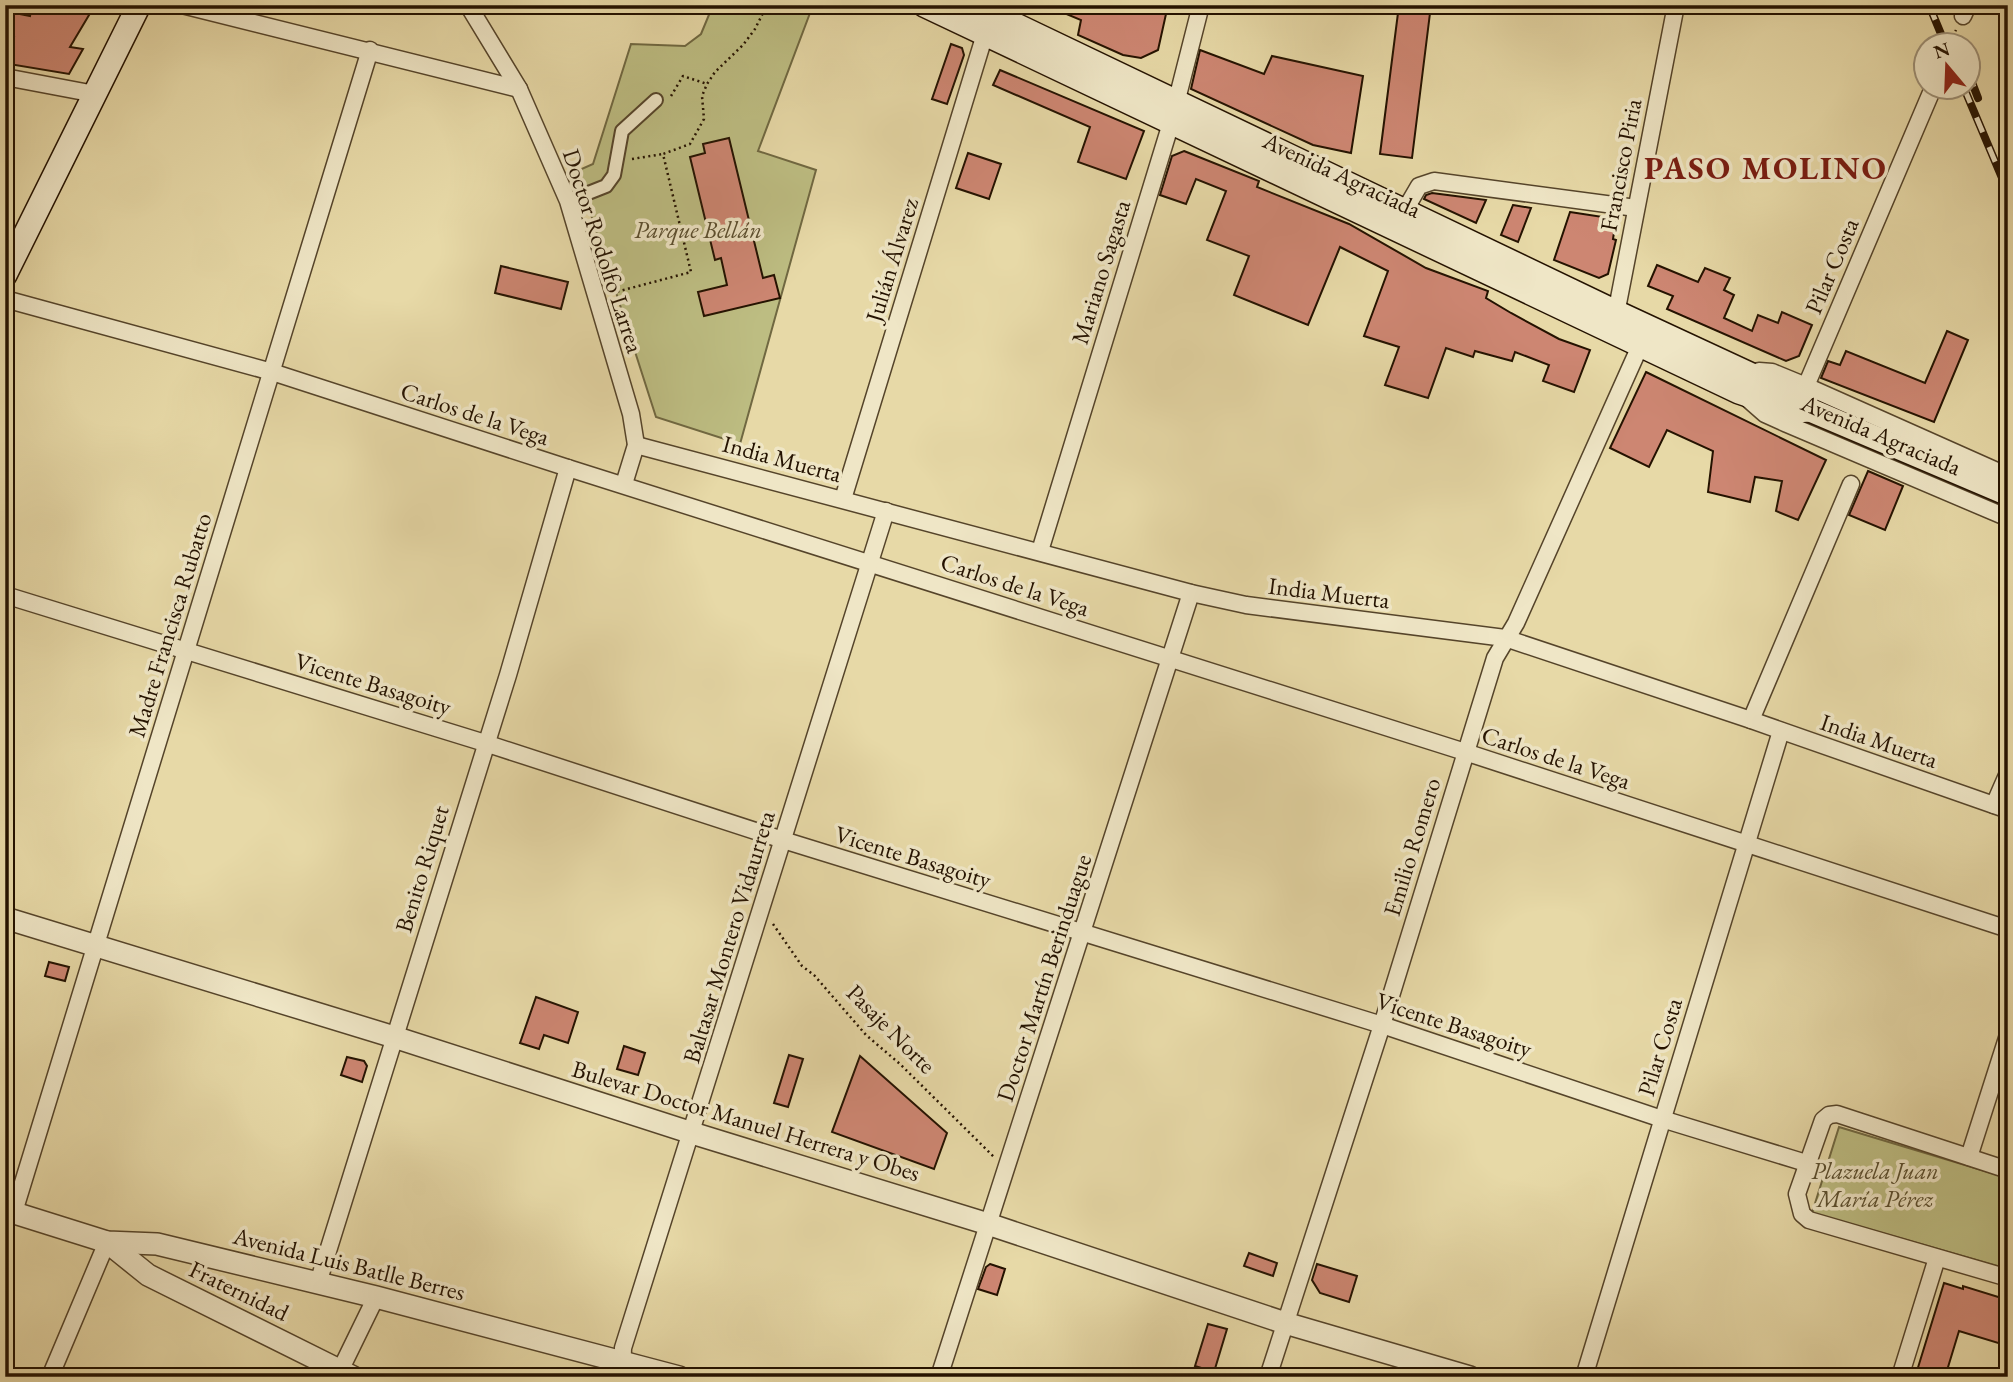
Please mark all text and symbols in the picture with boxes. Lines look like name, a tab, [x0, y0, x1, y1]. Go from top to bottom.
north arrow	[1912, 32, 1982, 102]
text: N	[1930, 36, 1954, 65]
street label: Francisco Piria	[1592, 96, 1649, 234]
street label: Avenida Agraciada	[1257, 124, 1427, 225]
street label: Doctor Rodolfo Larrea	[556, 145, 651, 357]
district label: PASO MOLINO	[1644, 147, 1888, 189]
street label: Julián Álvarez	[857, 194, 925, 328]
street label: Mariano Sagasta	[1064, 196, 1137, 348]
street label: Pilar Costa	[1798, 213, 1866, 318]
park label: Parque Bellán	[634, 214, 762, 246]
street label: Carlos de la Vega	[397, 375, 554, 452]
street label: Avenida Agraciada	[1796, 387, 1966, 482]
street label: India Muerta	[719, 428, 845, 489]
street label: Madre Francisca Rubatto	[121, 509, 218, 741]
street label: Carlos de la Vega	[937, 546, 1094, 623]
street label: India Muerta	[1267, 570, 1392, 615]
street label: Vicente Basagoity	[291, 645, 455, 722]
street label: India Muerta	[1816, 706, 1942, 775]
street label: Carlos de la Vega	[1478, 719, 1635, 796]
street label: Emilio Romero	[1376, 774, 1447, 920]
street label: Benito Riquet	[388, 801, 456, 936]
street label: Baltasar Montero Vidaurreta	[675, 806, 782, 1067]
street label: Vicente Basagoity	[831, 818, 995, 895]
street label: Doctor Martín Berinduague	[989, 850, 1098, 1106]
street label: Pasaje Norte	[840, 977, 943, 1080]
street label: Vicente Basagoity	[1372, 985, 1536, 1064]
street label: Pilar Costa	[1630, 994, 1689, 1100]
street label: Bulevar Doctor Manuel Herrera y Obes	[569, 1053, 924, 1188]
park label: Plazuela Juan María Pérez	[1811, 1155, 1939, 1214]
street label: Avenida Luis Batlle Berres	[229, 1219, 468, 1307]
street label: Fraternidad	[184, 1253, 295, 1328]

